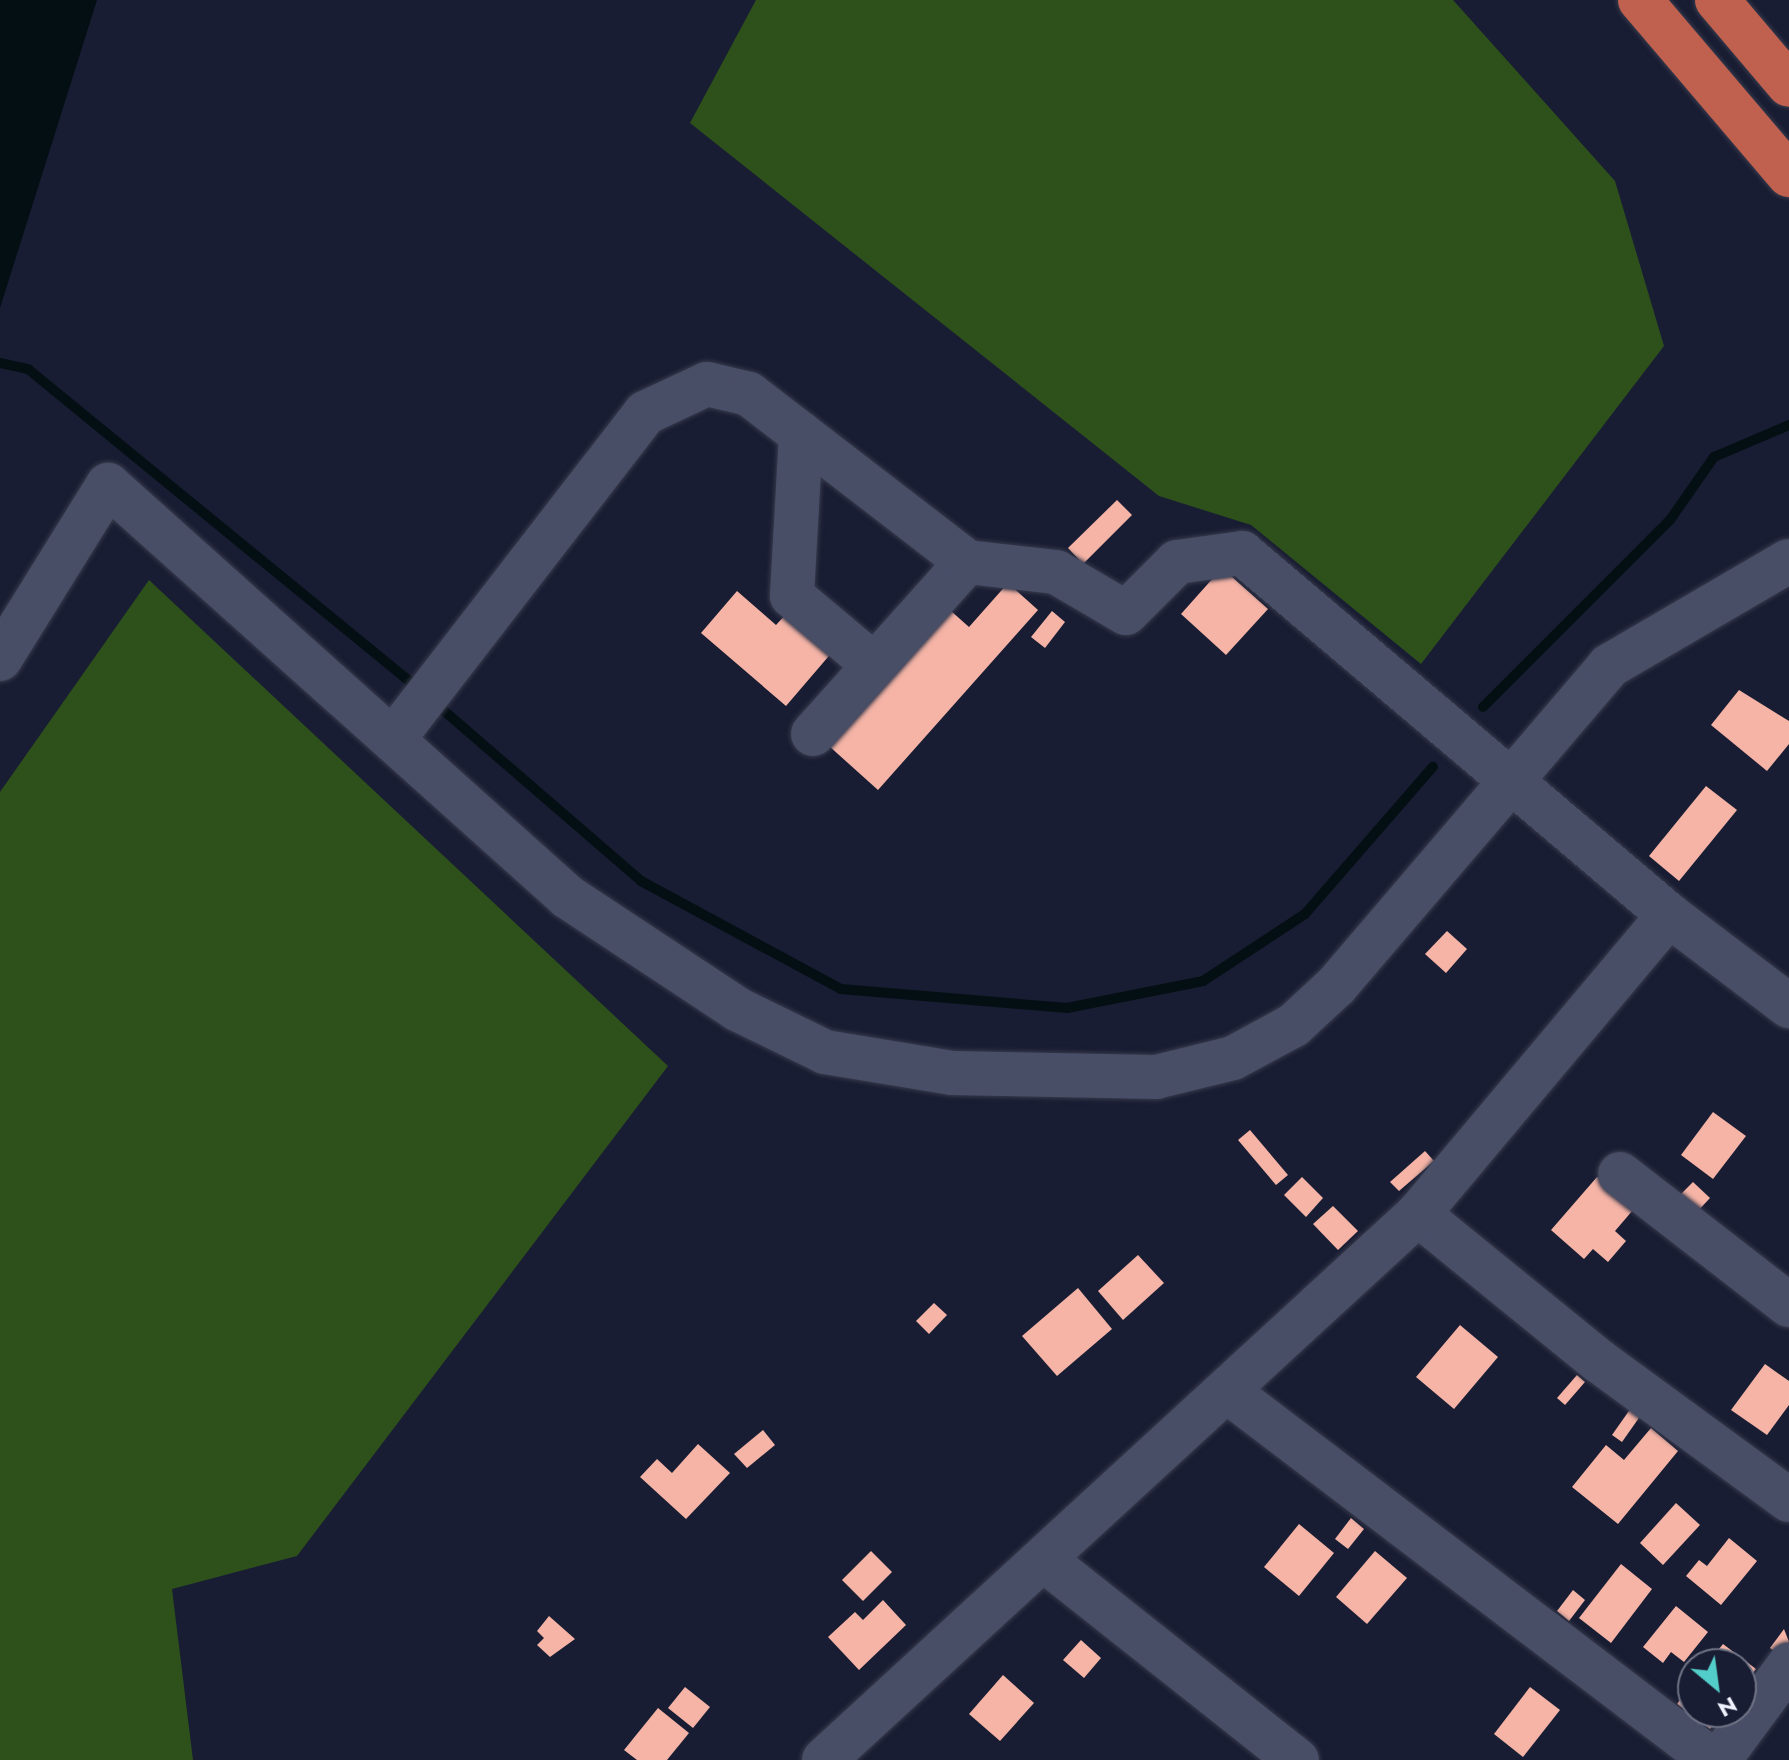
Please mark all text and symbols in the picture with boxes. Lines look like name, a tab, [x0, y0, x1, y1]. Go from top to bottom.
north arrow	[1677, 1648, 1757, 1728]
text: N	[1712, 1689, 1743, 1725]

